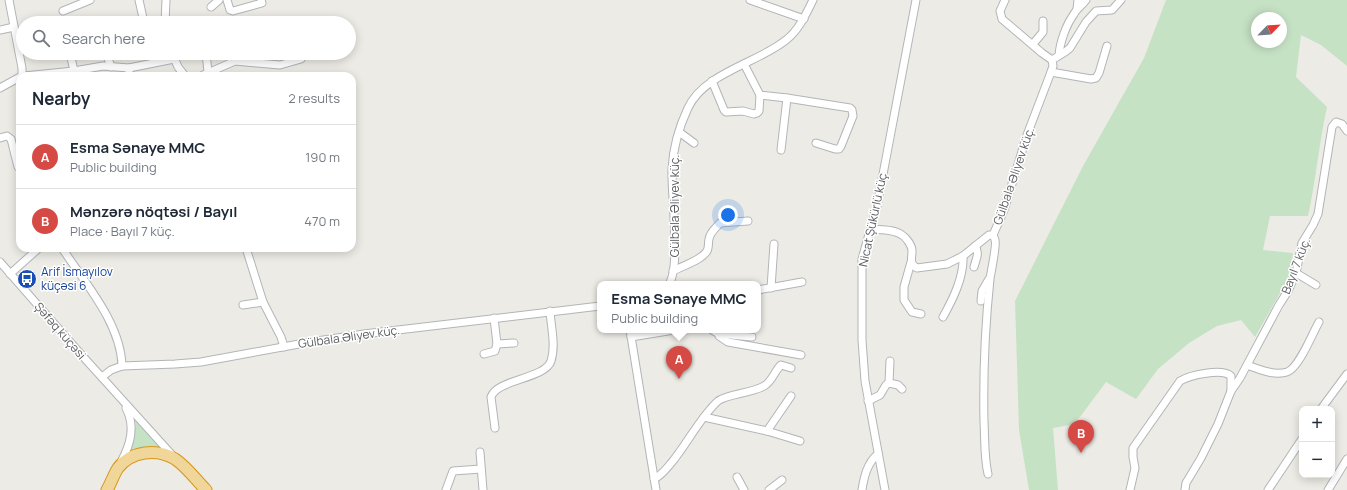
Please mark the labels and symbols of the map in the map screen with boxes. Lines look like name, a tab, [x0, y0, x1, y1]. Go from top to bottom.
north arrow	[1251, 12, 1287, 48]
street label: Gülbala Əliyev küç.	[989, 125, 1038, 227]
street label: Gülbala Əliyev küç.	[666, 155, 683, 257]
street label: Nicat Şükürlü küç	[854, 171, 891, 268]
your location	[718, 205, 738, 225]
street label: Bayıl 7 küç.	[1277, 235, 1314, 296]
place label: Arif İsmayılov küçəsi 6	[41, 263, 113, 294]
bus stop icon: Arif İsmayılov küçəsi 6	[16, 268, 38, 290]
street label: Şəfəq küçəsi	[31, 298, 90, 363]
street label: Gülbala Əliyev küç.	[297, 321, 401, 352]
pin: A	[666, 346, 692, 379]
pin: B	[1068, 420, 1094, 453]

